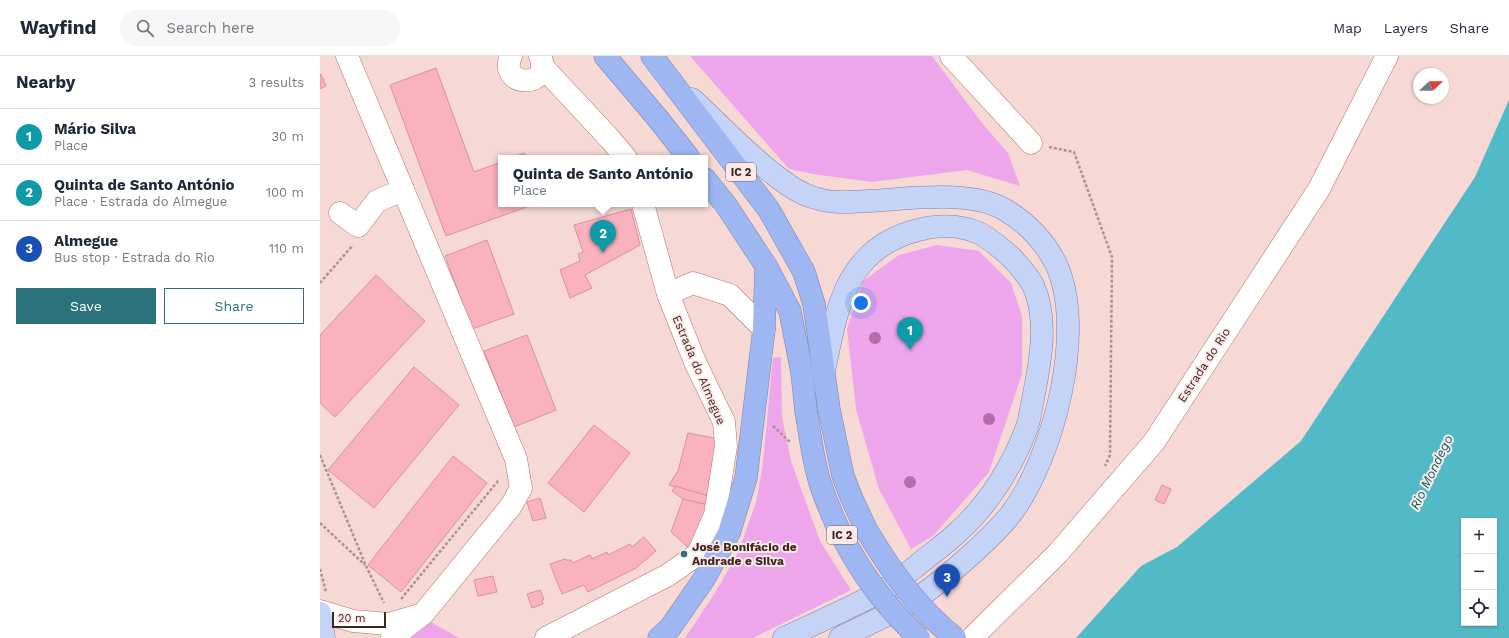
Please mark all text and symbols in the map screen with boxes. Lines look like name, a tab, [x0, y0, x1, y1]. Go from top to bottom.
search box	[120, 10, 400, 46]
text: Wayfind	[20, 16, 96, 39]
icon: search	[134, 17, 156, 39]
text: Search here	[166, 19, 254, 37]
text: Map	[1333, 20, 1362, 36]
text: Layers	[1384, 20, 1428, 36]
text: Share	[1450, 20, 1489, 36]
north arrow	[1413, 68, 1449, 104]
text: Nearby	[16, 72, 75, 92]
text: 3 results	[249, 75, 304, 90]
text: Mário Silva	[54, 120, 136, 138]
text: 1	[26, 129, 32, 144]
text: 30 m	[272, 129, 304, 144]
text: Place	[54, 138, 88, 153]
popup	[498, 155, 708, 207]
road number: IC 2	[726, 163, 756, 181]
text: Quinta de Santo António	[513, 165, 693, 183]
text: Quinta de Santo António	[54, 176, 235, 194]
text: Place	[513, 183, 547, 198]
text: 2	[25, 185, 33, 200]
text: 100 m	[266, 185, 304, 200]
text: Place · Estrada do Almegue	[54, 194, 227, 209]
pin: 2	[590, 220, 616, 253]
text: Almegue	[54, 232, 118, 250]
text: 3	[25, 241, 33, 256]
text: 110 m	[269, 241, 304, 256]
text: Bus stop · Estrada do Rio	[54, 250, 215, 265]
button: Save	[16, 288, 156, 324]
button: Share	[164, 288, 304, 324]
your location	[851, 293, 871, 313]
street label: Estrada do Almegue	[670, 313, 728, 427]
pin: 1	[897, 317, 923, 350]
street label: Estrada do Rio	[1175, 325, 1233, 405]
water label: Rio Mondego	[1407, 433, 1456, 512]
map controls	[1461, 518, 1497, 626]
button: +	[1461, 518, 1497, 554]
road number: IC 2	[827, 526, 857, 544]
place label: José Bonifácio de Andrade e Silva	[692, 540, 797, 568]
marker: José Bonifácio de Andrade e Silva	[679, 549, 689, 559]
button: −	[1461, 554, 1497, 590]
pin: 3	[934, 564, 960, 597]
button: locate	[1461, 590, 1497, 626]
scale bar	[332, 610, 386, 629]
text: 20 m	[338, 612, 366, 625]

